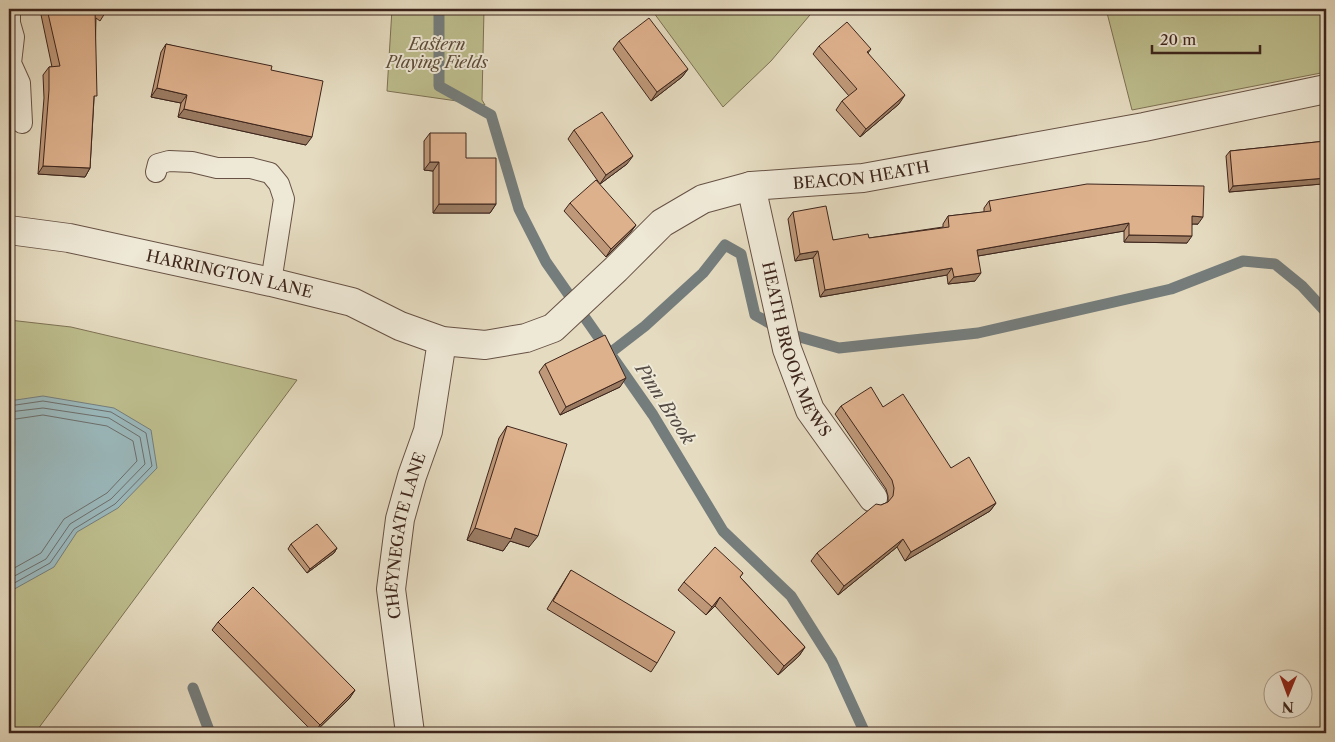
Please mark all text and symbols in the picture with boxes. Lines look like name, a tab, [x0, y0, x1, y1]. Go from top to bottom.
scale bar	[1152, 22, 1260, 54]
text: 20 m	[1160, 30, 1196, 49]
park label: Eastern Playing Fields	[384, 34, 488, 72]
street label: BEACON HEATH	[792, 156, 931, 193]
street label: HARRINGTON LANE	[144, 245, 315, 302]
street label: HEATH BROOK MEWS	[758, 260, 836, 440]
water label: Pinn Brook	[629, 358, 700, 449]
street label: CHEYNEGATE LANE	[381, 450, 430, 620]
north arrow	[1262, 670, 1312, 720]
text: N	[1282, 698, 1294, 716]

